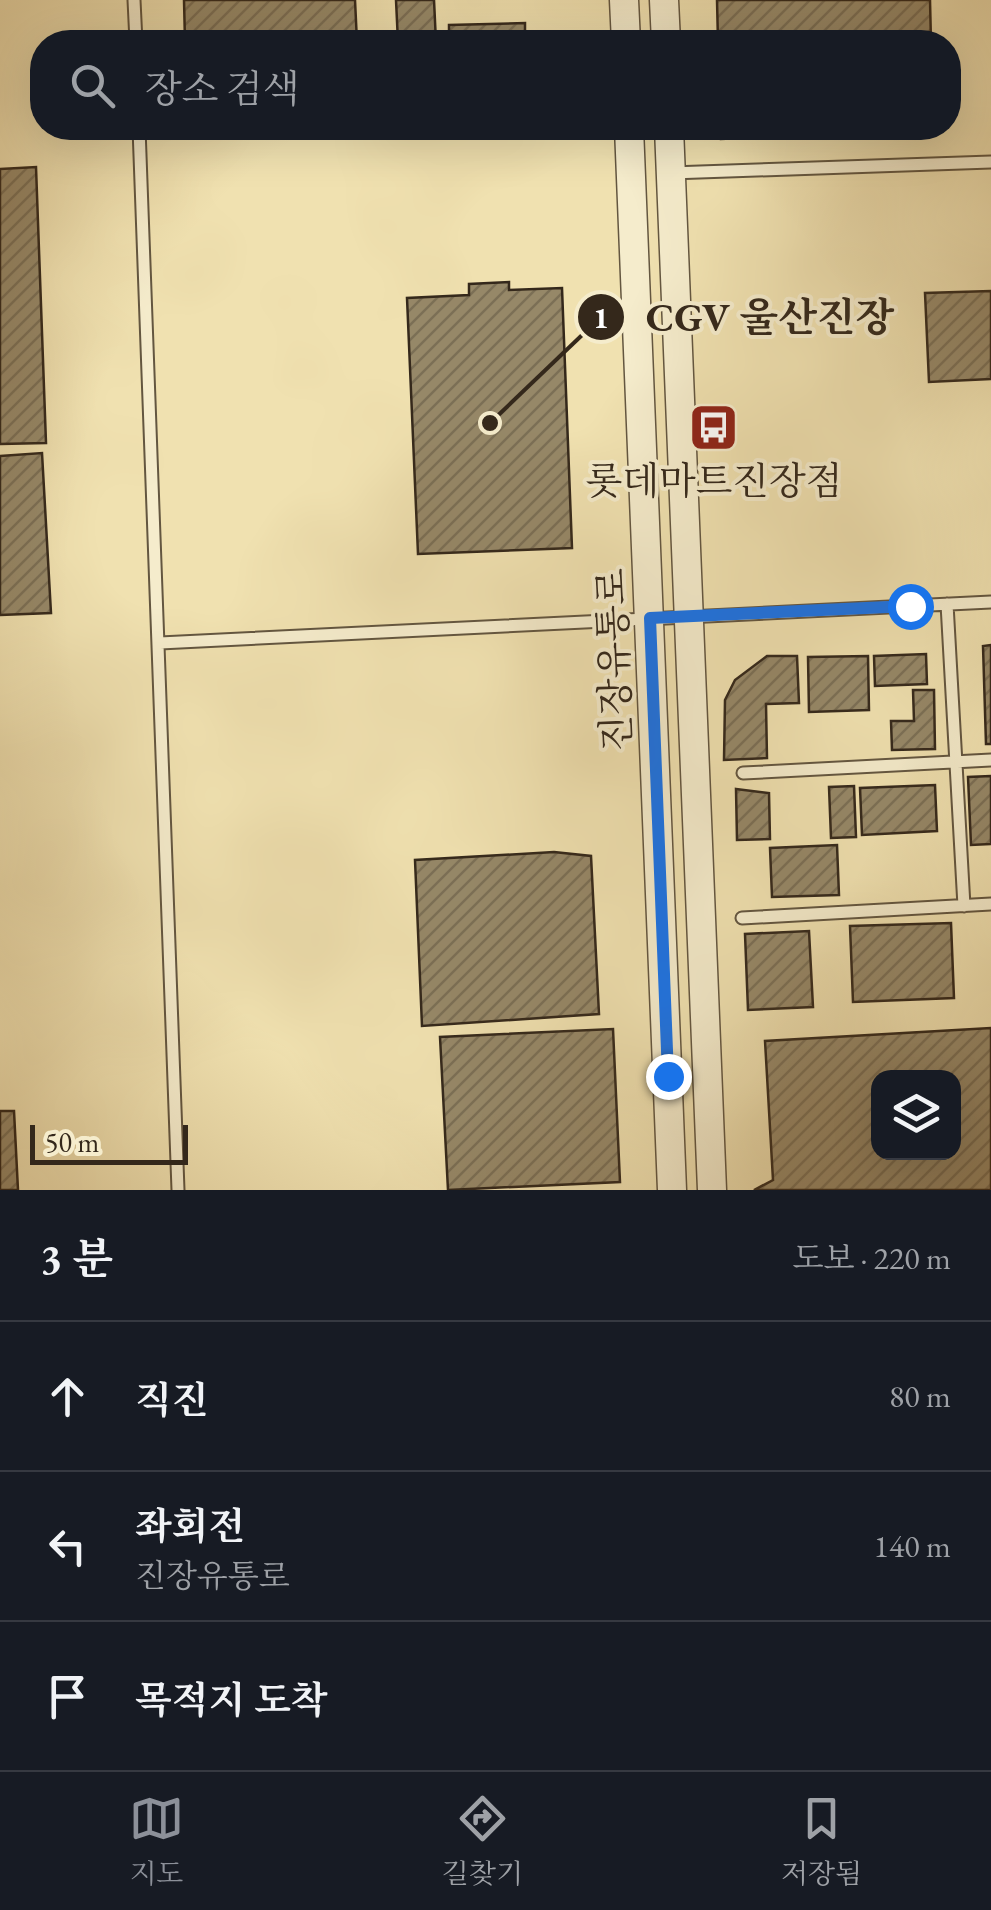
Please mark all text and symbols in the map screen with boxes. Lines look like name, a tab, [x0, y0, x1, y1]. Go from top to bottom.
search box	[30, 30, 961, 140]
icon: search	[65, 58, 120, 113]
text: 장소 검색	[145, 64, 299, 113]
callout: CGV 울산진장	[576, 282, 914, 352]
text: CGV 울산진장	[646, 291, 894, 343]
text: 1	[593, 298, 609, 337]
bus stop icon: 롯데마트진장점	[688, 401, 740, 453]
place label: 롯데마트진장점	[586, 456, 842, 505]
street label: 진장유통로	[586, 567, 641, 753]
route start	[888, 584, 934, 630]
route end	[646, 1054, 692, 1100]
map controls	[871, 1070, 961, 1160]
button: layers	[871, 1070, 961, 1160]
scale bar	[30, 1120, 188, 1164]
text: 50 m	[45, 1124, 99, 1160]
text: 3 분	[40, 1231, 113, 1286]
text: 도보 · 220 m	[793, 1237, 951, 1279]
icon: ahead	[40, 1369, 95, 1424]
text: 직진	[135, 1375, 208, 1424]
text: 80 m	[889, 1375, 951, 1417]
text: 좌회전	[135, 1501, 245, 1550]
icon: left	[40, 1519, 95, 1574]
text: 140 m	[874, 1525, 951, 1567]
text: 진장유통로	[135, 1555, 290, 1597]
icon: arrive	[40, 1669, 95, 1724]
text: 목적지 도착	[135, 1675, 328, 1724]
tab: 지도	[129, 1791, 184, 1891]
tab: 길찾기	[442, 1791, 523, 1891]
tab: 저장됨	[781, 1791, 862, 1891]

